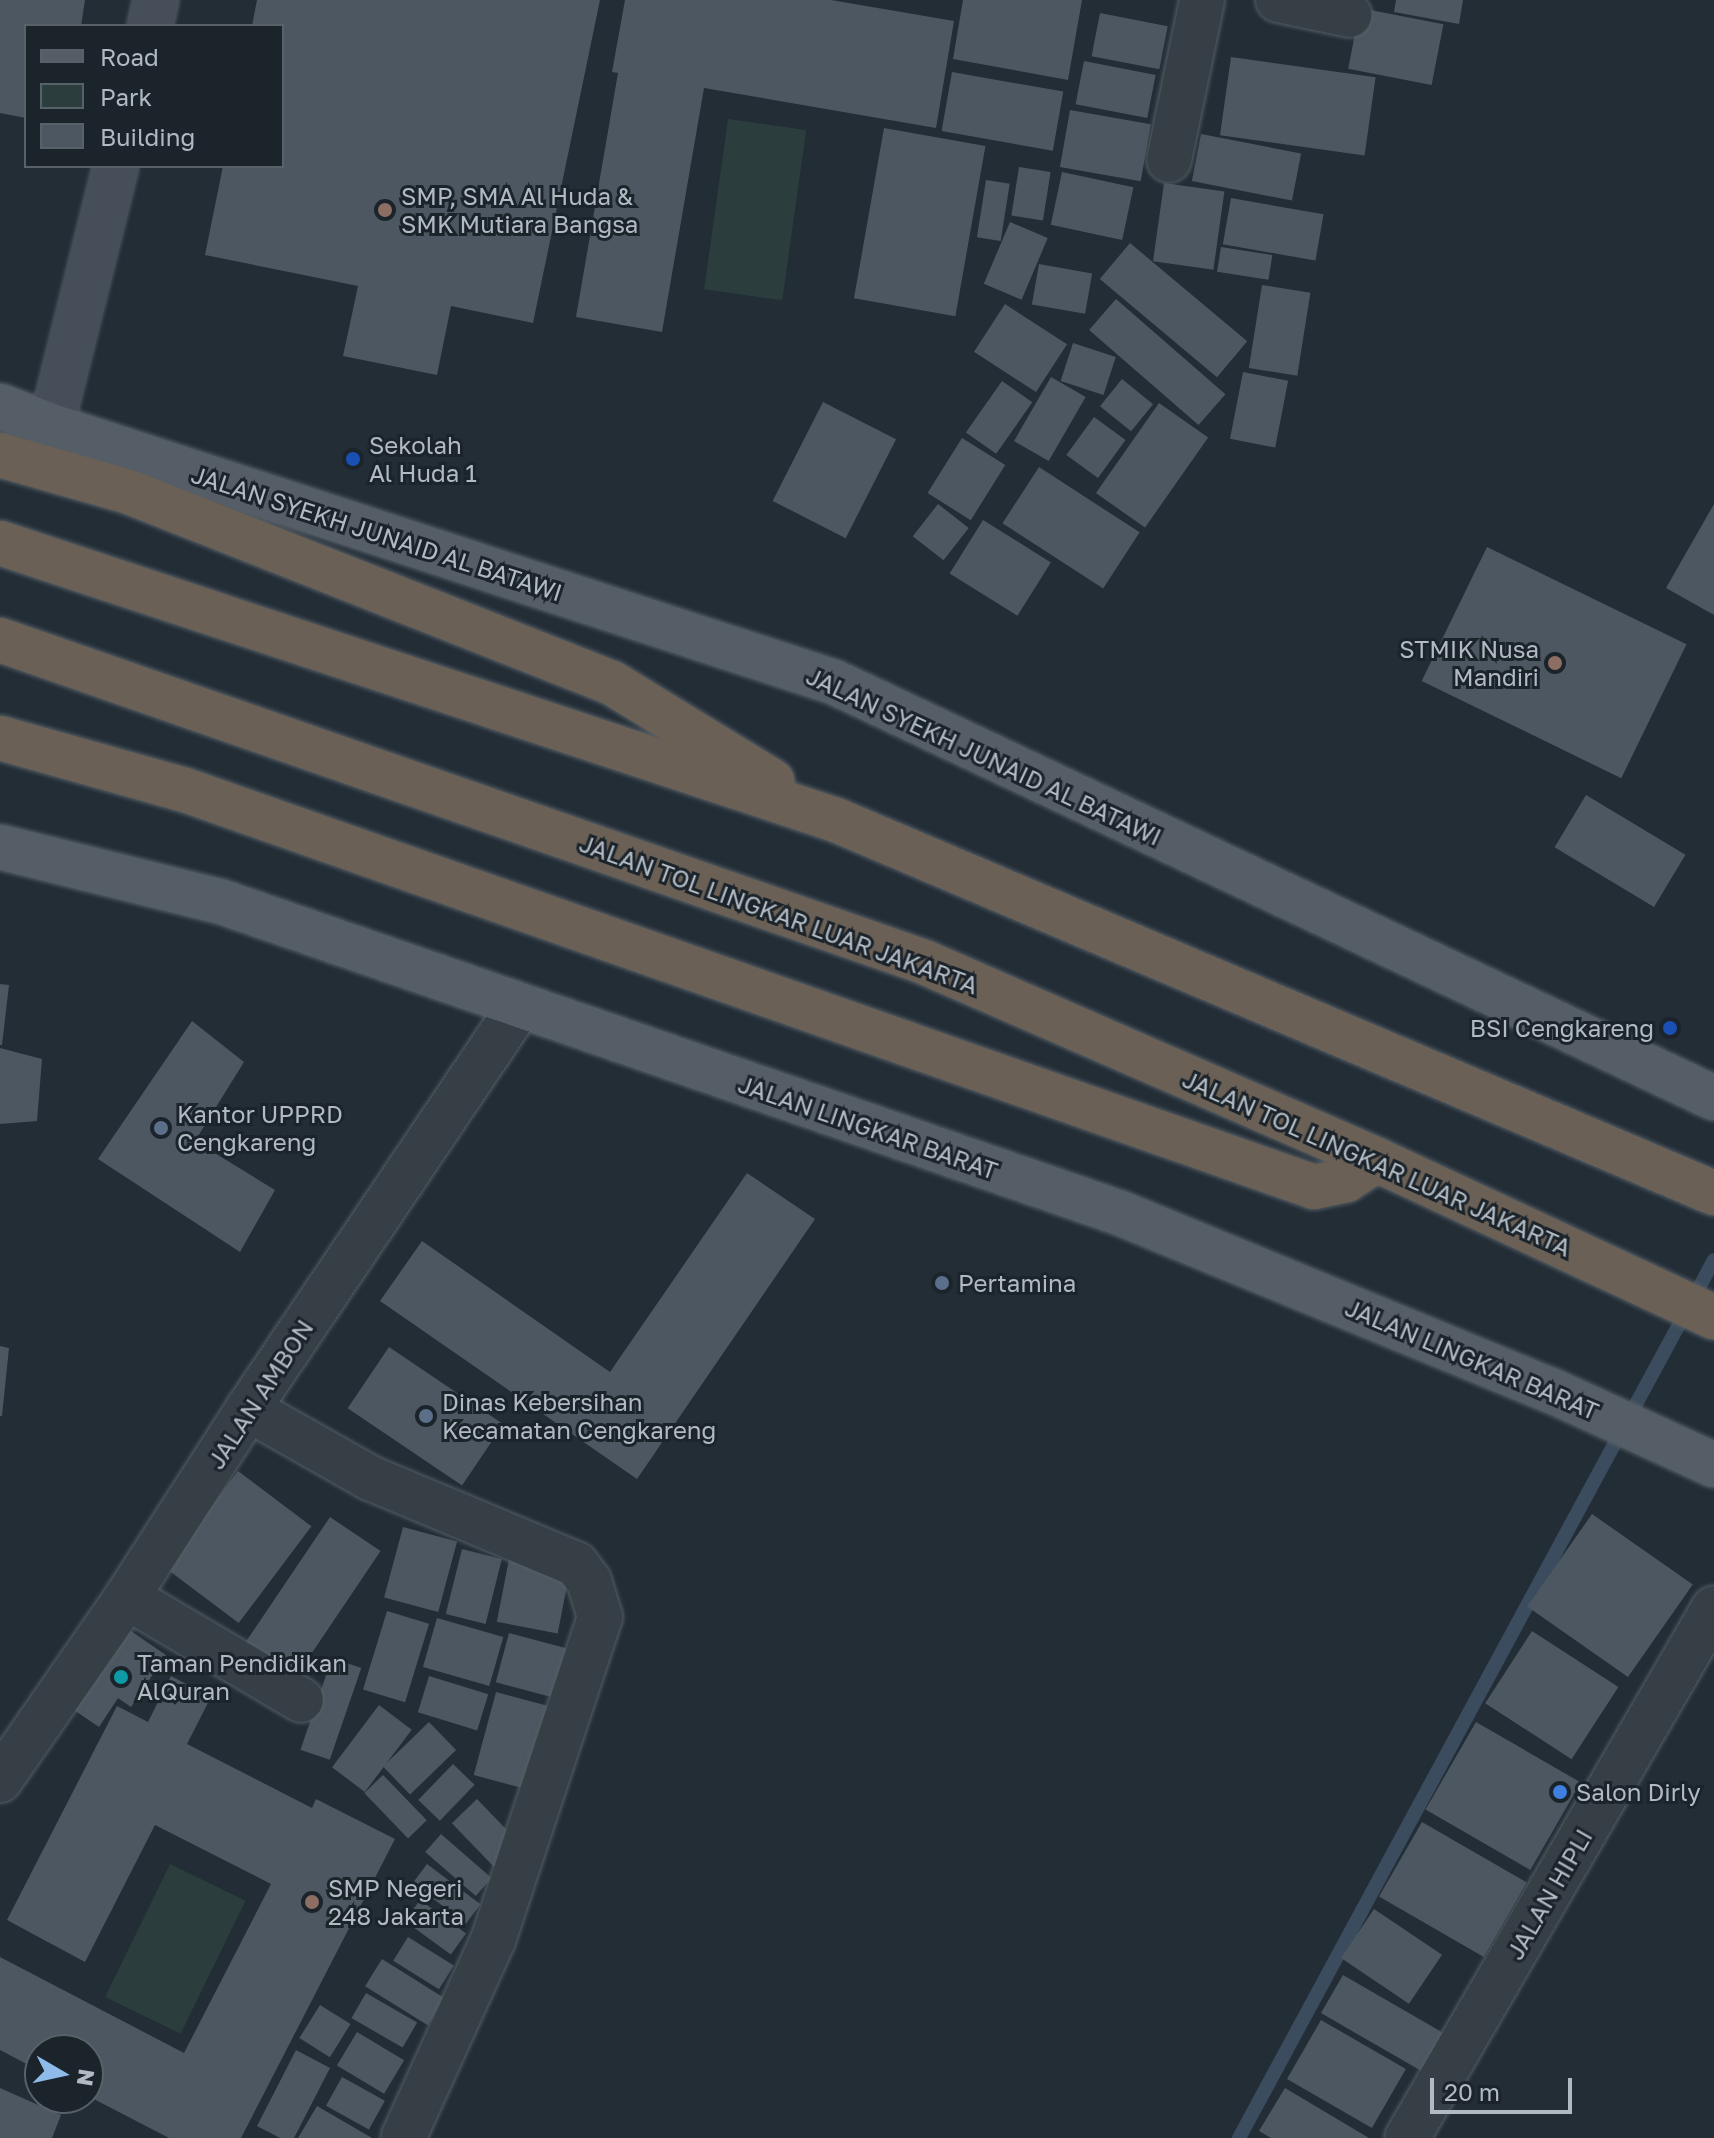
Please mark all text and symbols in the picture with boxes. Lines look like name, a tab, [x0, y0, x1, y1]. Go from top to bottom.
legend	[24, 24, 284, 168]
text: Road	[100, 42, 159, 71]
text: Park	[100, 82, 152, 111]
text: Building	[100, 122, 195, 151]
place label: SMP, SMA Al Huda & SMK Mutiara Bangsa	[401, 182, 638, 238]
marker: SMP, SMA Al Huda & SMK Mutiara Bangsa	[376, 201, 394, 219]
place label: Sekolah Al Huda 1	[369, 431, 477, 487]
marker: Sekolah Al Huda 1	[344, 450, 362, 468]
street label: JALAN SYEKH JUNAID AL BATAWI	[188, 459, 566, 607]
place label: STMIK Nusa Mandiri	[1399, 635, 1539, 691]
marker: STMIK Nusa Mandiri	[1546, 654, 1564, 672]
street label: JALAN SYEKH JUNAID AL BATAWI	[802, 661, 1166, 851]
street label: JALAN TOL LINGKAR LUAR JAKARTA	[576, 828, 982, 1000]
place label: BSI Cengkareng	[1470, 1014, 1654, 1042]
marker: BSI Cengkareng	[1661, 1019, 1679, 1037]
street label: JALAN TOL LINGKAR LUAR JAKARTA	[1178, 1064, 1576, 1262]
street label: JALAN LINGKAR BARAT	[735, 1069, 1001, 1185]
place label: Kantor UPPRD Cengkareng	[177, 1100, 343, 1156]
marker: Kantor UPPRD Cengkareng	[152, 1119, 170, 1137]
place label: Pertamina	[958, 1269, 1076, 1297]
marker: Pertamina	[933, 1274, 951, 1292]
street label: JALAN LINGKAR BARAT	[1341, 1293, 1603, 1425]
street label: JALAN AMBON	[201, 1314, 319, 1474]
place label: Dinas Kebersihan Kecamatan Cengkareng	[442, 1388, 716, 1444]
marker: Dinas Kebersihan Kecamatan Cengkareng	[417, 1407, 435, 1425]
place label: Taman Pendidikan AlQuran	[137, 1649, 347, 1705]
marker: Taman Pendidikan AlQuran	[112, 1668, 130, 1686]
place label: Salon Dirly	[1576, 1778, 1701, 1806]
marker: Salon Dirly	[1551, 1783, 1569, 1801]
street label: JALAN HIPLI	[1500, 1824, 1598, 1964]
place label: SMP Negeri 248 Jakarta	[328, 1874, 464, 1930]
marker: SMP Negeri 248 Jakarta	[303, 1893, 321, 1911]
north arrow	[24, 2034, 104, 2114]
scale bar	[1434, 2062, 1576, 2112]
text: N	[72, 2067, 101, 2088]
text: 20 m	[1444, 2077, 1500, 2106]

